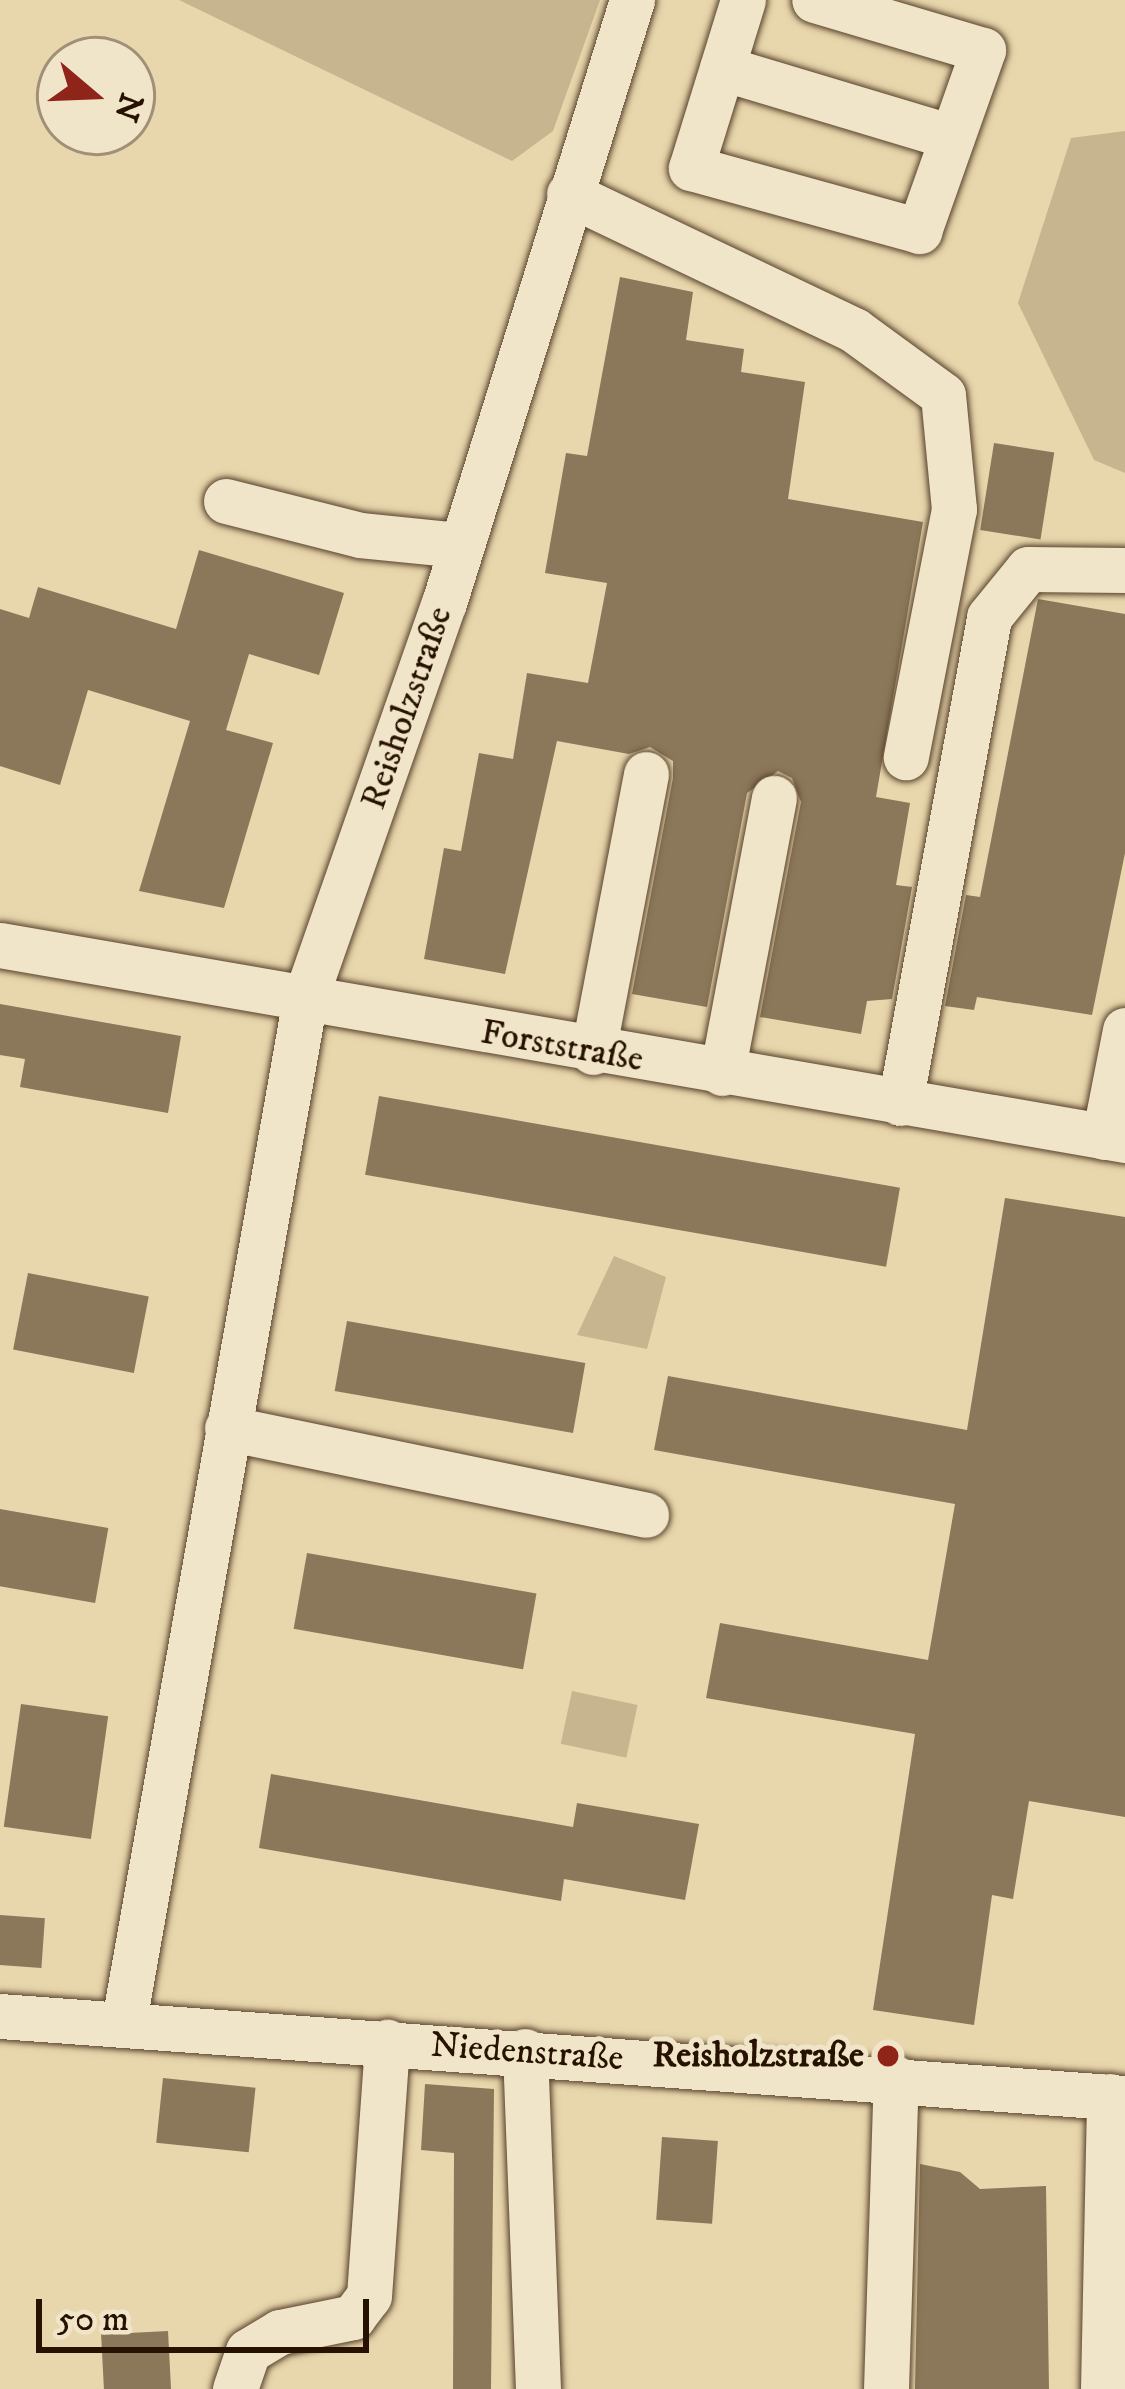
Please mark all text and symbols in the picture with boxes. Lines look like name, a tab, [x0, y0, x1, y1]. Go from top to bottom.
north arrow	[36, 36, 156, 156]
text: N	[104, 87, 151, 126]
street label: Reisholzstraße	[352, 601, 462, 815]
street label: Forststraße	[477, 1010, 647, 1082]
street label: Niedenstraße	[429, 2024, 625, 2080]
place label: Reisholzstraße	[653, 2034, 864, 2078]
marker: Reisholzstraße	[875, 2043, 901, 2069]
scale bar	[42, 2275, 375, 2349]
text: 50 m	[57, 2297, 129, 2342]

